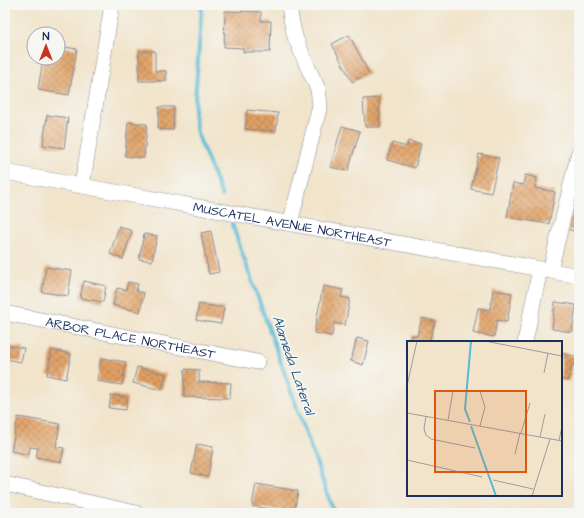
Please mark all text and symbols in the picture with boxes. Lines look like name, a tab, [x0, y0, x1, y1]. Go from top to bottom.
north arrow	[26, 26, 66, 66]
text: N	[43, 29, 50, 44]
street label: MUSCATEL AVENUE NORTHEAST	[192, 198, 394, 252]
street label: ARBOR PLACE NORTHEAST	[44, 313, 218, 364]
water label: Alameda Lateral	[267, 313, 320, 419]
inset map	[407, 341, 562, 496]

